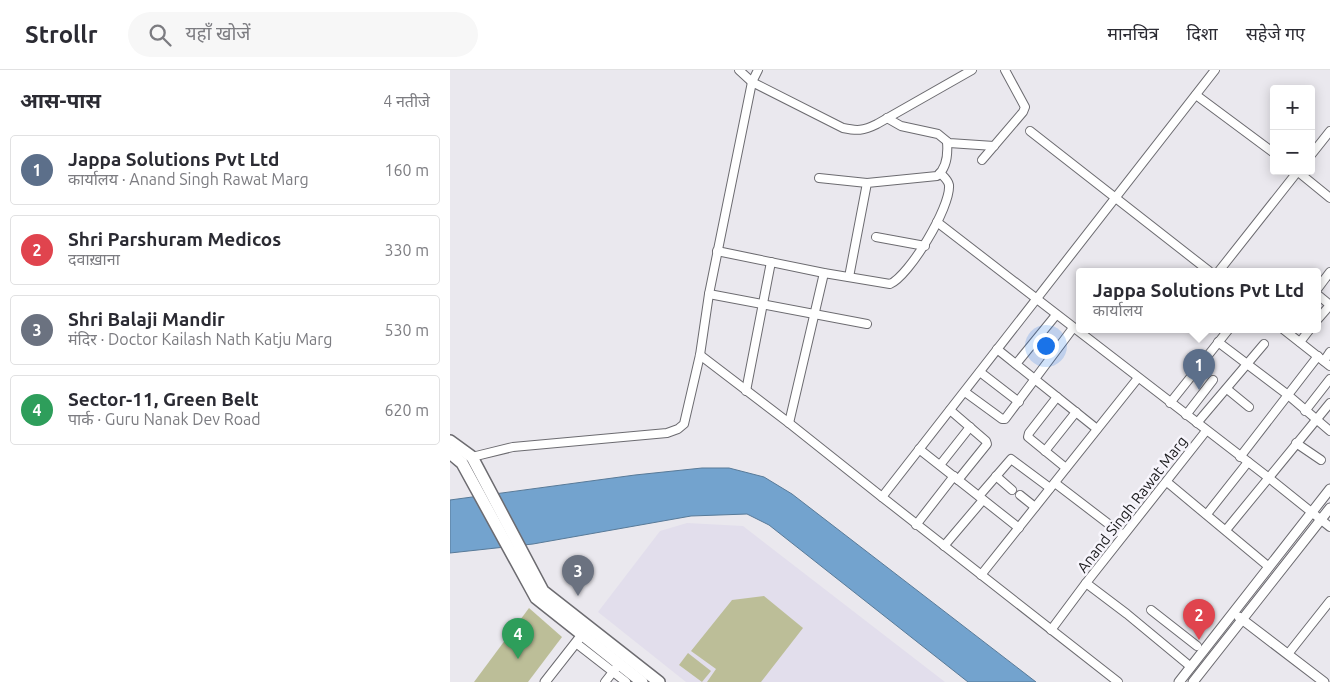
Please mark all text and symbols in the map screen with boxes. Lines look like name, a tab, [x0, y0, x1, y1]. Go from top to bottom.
search box	[128, 12, 478, 57]
text: Strollr	[25, 21, 98, 48]
icon: search	[146, 21, 174, 49]
text: यहाँ खोजें	[186, 22, 250, 44]
text: मानचित्र	[1107, 23, 1159, 43]
text: दिशा	[1187, 23, 1218, 43]
text: सहेजे गए	[1246, 23, 1305, 43]
map controls	[1270, 85, 1315, 175]
button: +	[1270, 85, 1315, 130]
text: आस-पास	[20, 88, 101, 112]
text: 4 नतीजे	[383, 92, 430, 110]
button: −	[1270, 130, 1315, 175]
text: Jappa Solutions Pvt Ltd	[68, 148, 279, 170]
text: 1	[32, 161, 42, 179]
text: 160 m	[384, 161, 429, 179]
text: कार्यालय · Anand Singh Rawat Marg	[68, 170, 309, 188]
text: Shri Parshuram Medicos	[68, 228, 281, 250]
text: 2	[32, 241, 42, 259]
text: 330 m	[384, 241, 429, 259]
text: दवाख़ाना	[68, 250, 120, 268]
popup	[1076, 268, 1321, 333]
text: Jappa Solutions Pvt Ltd	[1093, 279, 1304, 301]
text: कार्यालय	[1093, 301, 1143, 319]
text: Shri Balaji Mandir	[68, 308, 225, 330]
text: 3	[32, 321, 42, 339]
text: 530 m	[384, 321, 429, 339]
text: मंदिर · Doctor Kailash Nath Katju Marg	[68, 330, 333, 348]
your location	[1033, 333, 1059, 359]
pin: 1	[1183, 349, 1215, 390]
text: Sector-11, Green Belt	[68, 388, 259, 410]
text: 4	[32, 401, 42, 419]
text: 620 m	[384, 401, 429, 419]
text: पार्क · Guru Nanak Dev Road	[68, 410, 261, 428]
street label: Anand Singh Rawat Marg	[1074, 432, 1190, 576]
pin: 3	[562, 555, 594, 596]
pin: 2	[1183, 599, 1215, 640]
pin: 4	[502, 618, 534, 659]

